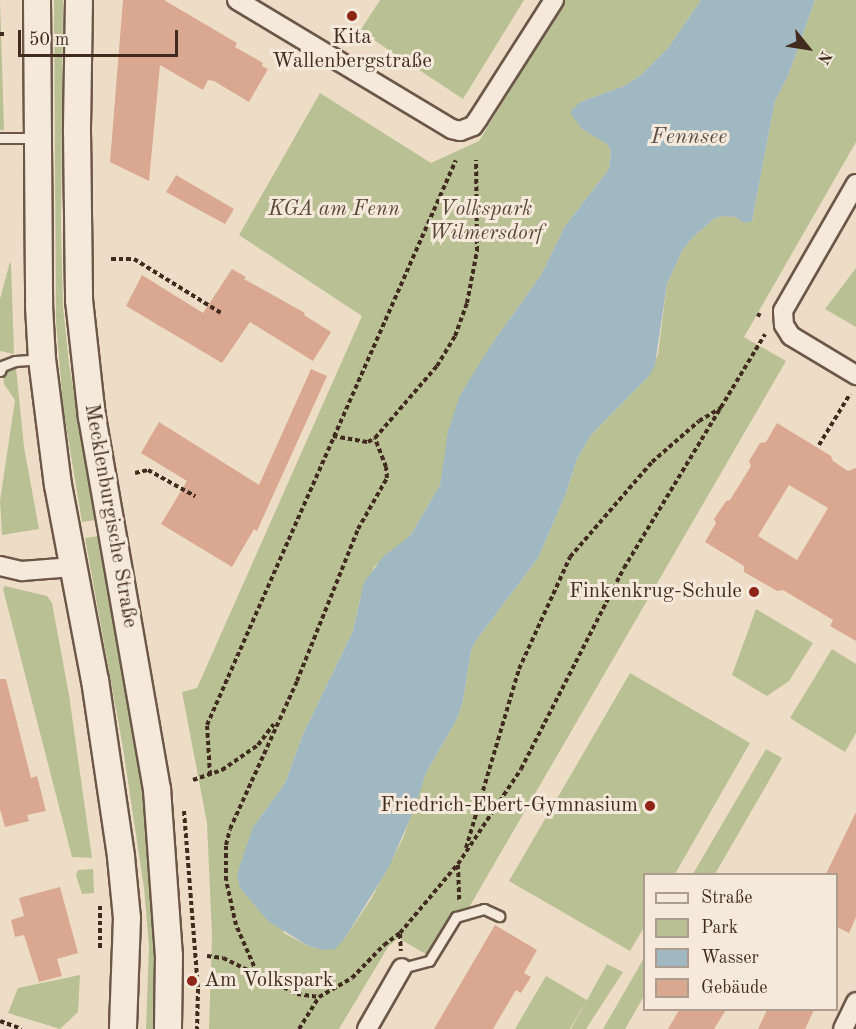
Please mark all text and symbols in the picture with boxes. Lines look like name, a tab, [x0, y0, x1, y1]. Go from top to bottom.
marker: Kita Wallenbergstraße	[345, 9, 359, 23]
scale bar	[21, 18, 182, 56]
north arrow	[778, 18, 838, 78]
place label: Kita Wallenbergstraße	[272, 25, 432, 75]
text: 50 m	[29, 31, 69, 49]
text: N	[814, 48, 834, 66]
water label: Fennsee	[651, 125, 727, 151]
park label: KGA am Fenn	[268, 197, 400, 223]
park label: Volkspark Wilmersdorf	[428, 197, 544, 247]
street label: Mecklenburgische Straße	[78, 402, 142, 630]
place label: Finkenkrug-Schule	[569, 579, 742, 605]
marker: Finkenkrug-Schule	[747, 585, 761, 599]
place label: Friedrich-Ebert-Gymnasium	[380, 793, 638, 819]
marker: Friedrich-Ebert-Gymnasium	[643, 799, 657, 813]
legend	[643, 873, 838, 1011]
text: Straße	[701, 889, 752, 907]
text: Park	[701, 919, 738, 937]
text: Wasser	[701, 949, 759, 967]
place label: Am Volkspark	[204, 968, 334, 994]
marker: Am Volkspark	[185, 974, 199, 988]
text: Gebäude	[701, 979, 768, 997]

